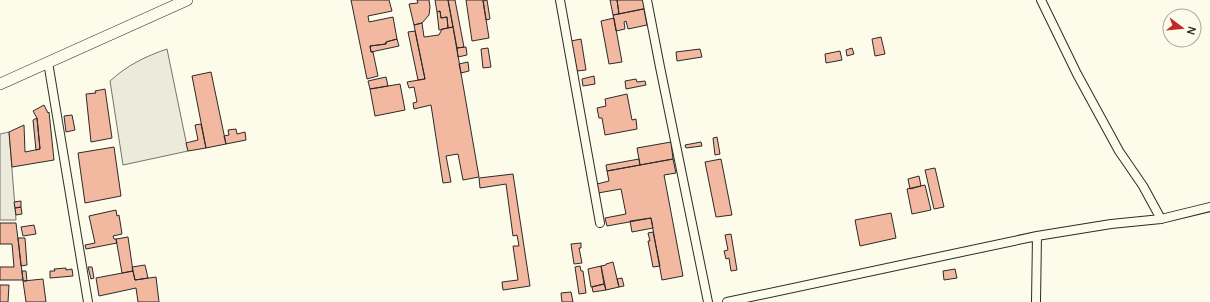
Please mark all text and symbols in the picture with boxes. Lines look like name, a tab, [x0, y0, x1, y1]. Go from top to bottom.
north arrow	[1162, 8, 1202, 48]
text: N	[1184, 25, 1200, 37]

